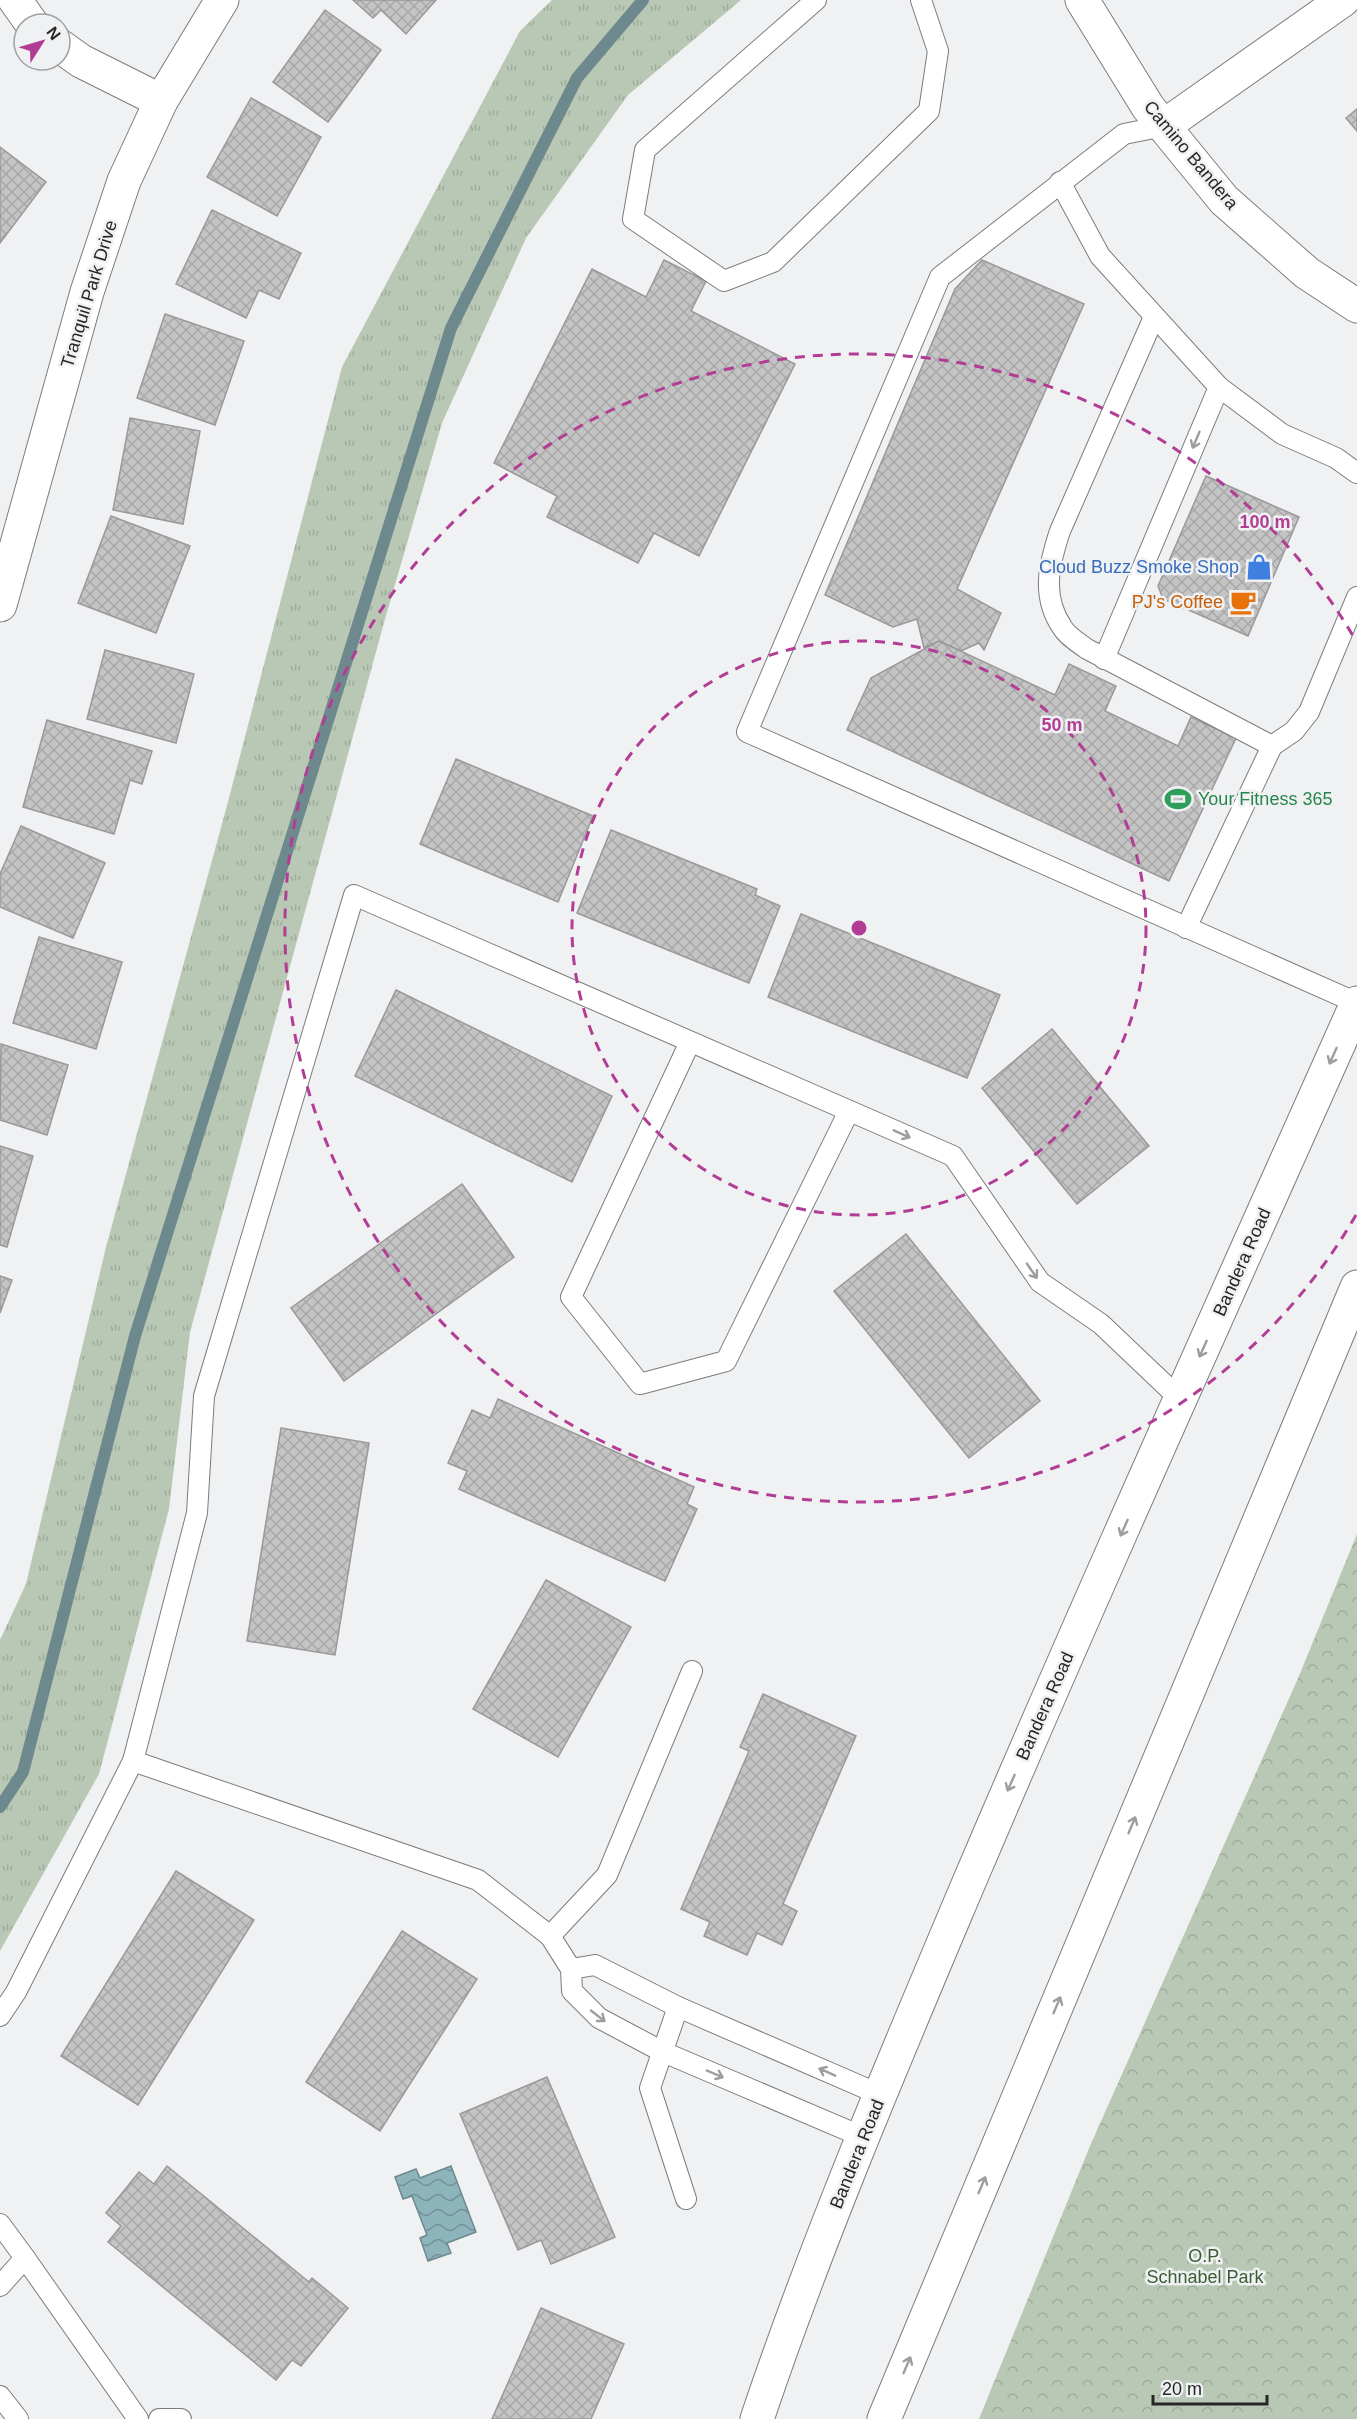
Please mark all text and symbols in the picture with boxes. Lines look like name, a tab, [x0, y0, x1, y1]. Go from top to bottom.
north arrow	[12, 12, 72, 72]
text: N	[43, 24, 64, 43]
street label: Camino Bandera	[1140, 97, 1243, 214]
street label: Tranquil Park Drive	[57, 218, 121, 370]
one-way arrow	[1190, 431, 1202, 449]
text: 100 m	[1239, 512, 1291, 532]
shop icon: Cloud Buzz Smoke Shop	[1244, 552, 1274, 582]
place label: Cloud Buzz Smoke Shop	[1039, 557, 1239, 577]
cafe icon: PJ's Coffee	[1228, 587, 1258, 617]
place label: PJ's Coffee	[1132, 592, 1223, 612]
text: 50 m	[1041, 715, 1083, 735]
sports icon: Your Fitness 365	[1163, 784, 1193, 814]
place label: Your Fitness 365	[1198, 789, 1332, 809]
centre of rings	[849, 918, 869, 938]
one-way arrow	[1327, 1047, 1338, 1065]
one-way arrow	[893, 1129, 911, 1140]
street label: Bandera Road	[1209, 1205, 1275, 1319]
one-way arrow	[1026, 1262, 1038, 1279]
one-way arrow	[1197, 1340, 1209, 1358]
one-way arrow	[1118, 1518, 1130, 1536]
street label: Bandera Road	[1012, 1649, 1078, 1763]
one-way arrow	[1005, 1774, 1016, 1792]
one-way arrow	[1127, 1817, 1138, 1835]
one-way arrow	[1052, 1996, 1063, 2015]
one-way arrow	[590, 2009, 606, 2022]
one-way arrow	[818, 2066, 837, 2077]
one-way arrow	[705, 2068, 723, 2080]
street label: Bandera Road	[826, 2096, 888, 2212]
one-way arrow	[977, 2176, 988, 2195]
park label: O.P. Schnabel Park	[1146, 2246, 1265, 2287]
one-way arrow	[902, 2356, 913, 2375]
scale bar	[1153, 2368, 1267, 2406]
text: 20 m	[1162, 2379, 1202, 2399]

